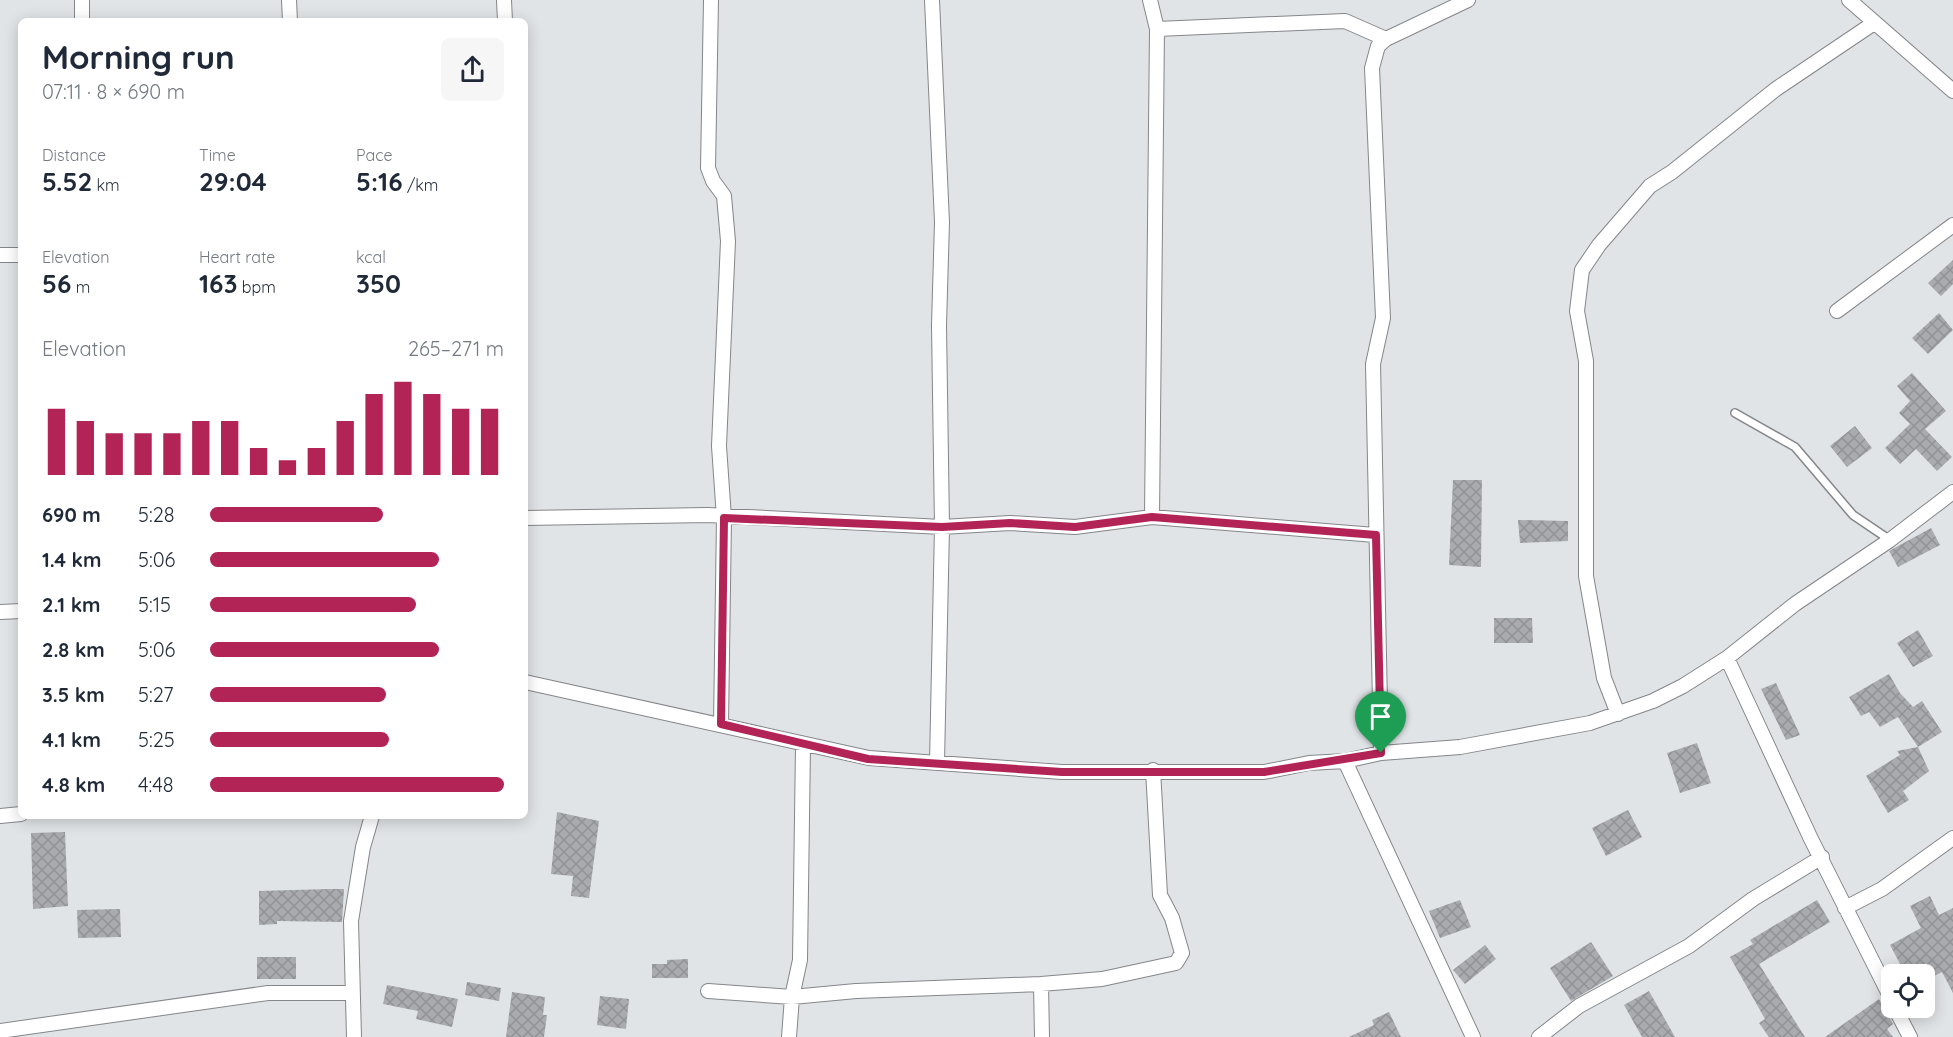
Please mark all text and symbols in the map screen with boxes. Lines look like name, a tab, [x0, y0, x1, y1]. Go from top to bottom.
text: Morning run	[42, 36, 235, 77]
button: share	[441, 38, 504, 101]
text: 07:11 · 8 × 690 m	[42, 79, 185, 104]
text: Distance	[42, 145, 106, 165]
text: Time	[199, 145, 236, 165]
text: Pace	[356, 145, 392, 165]
text: 5.52	[42, 165, 92, 198]
text: 29:04	[199, 165, 267, 198]
text: 5:16	[356, 165, 403, 198]
text: km	[92, 175, 120, 195]
text: /km	[403, 175, 438, 195]
text: Elevation	[42, 247, 109, 267]
text: Heart rate	[199, 247, 275, 267]
text: kcal	[356, 247, 386, 267]
text: 56	[42, 267, 71, 300]
text: 163	[199, 267, 237, 300]
text: 350	[356, 267, 401, 300]
text: m	[71, 277, 90, 297]
text: bpm	[237, 277, 276, 297]
text: Elevation	[42, 336, 126, 361]
text: 265–271 m	[408, 336, 504, 361]
text: 690 m	[42, 502, 101, 527]
text: 5:28	[138, 502, 175, 527]
text: 1.4 km	[42, 547, 101, 572]
text: 5:06	[138, 547, 175, 572]
text: 2.1 km	[42, 592, 101, 617]
text: 5:15	[138, 592, 171, 617]
text: 2.8 km	[42, 637, 105, 662]
text: 5:06	[138, 637, 175, 662]
text: 3.5 km	[42, 682, 105, 707]
text: 5:27	[138, 682, 174, 707]
pin	[1355, 691, 1406, 753]
icon: arrive	[1364, 700, 1397, 733]
text: 4.1 km	[42, 727, 101, 752]
text: 5:25	[138, 727, 175, 752]
text: 4.8 km	[42, 772, 105, 797]
text: 4:48	[138, 772, 174, 797]
map controls	[1881, 964, 1935, 1018]
button: locate	[1881, 964, 1935, 1018]

